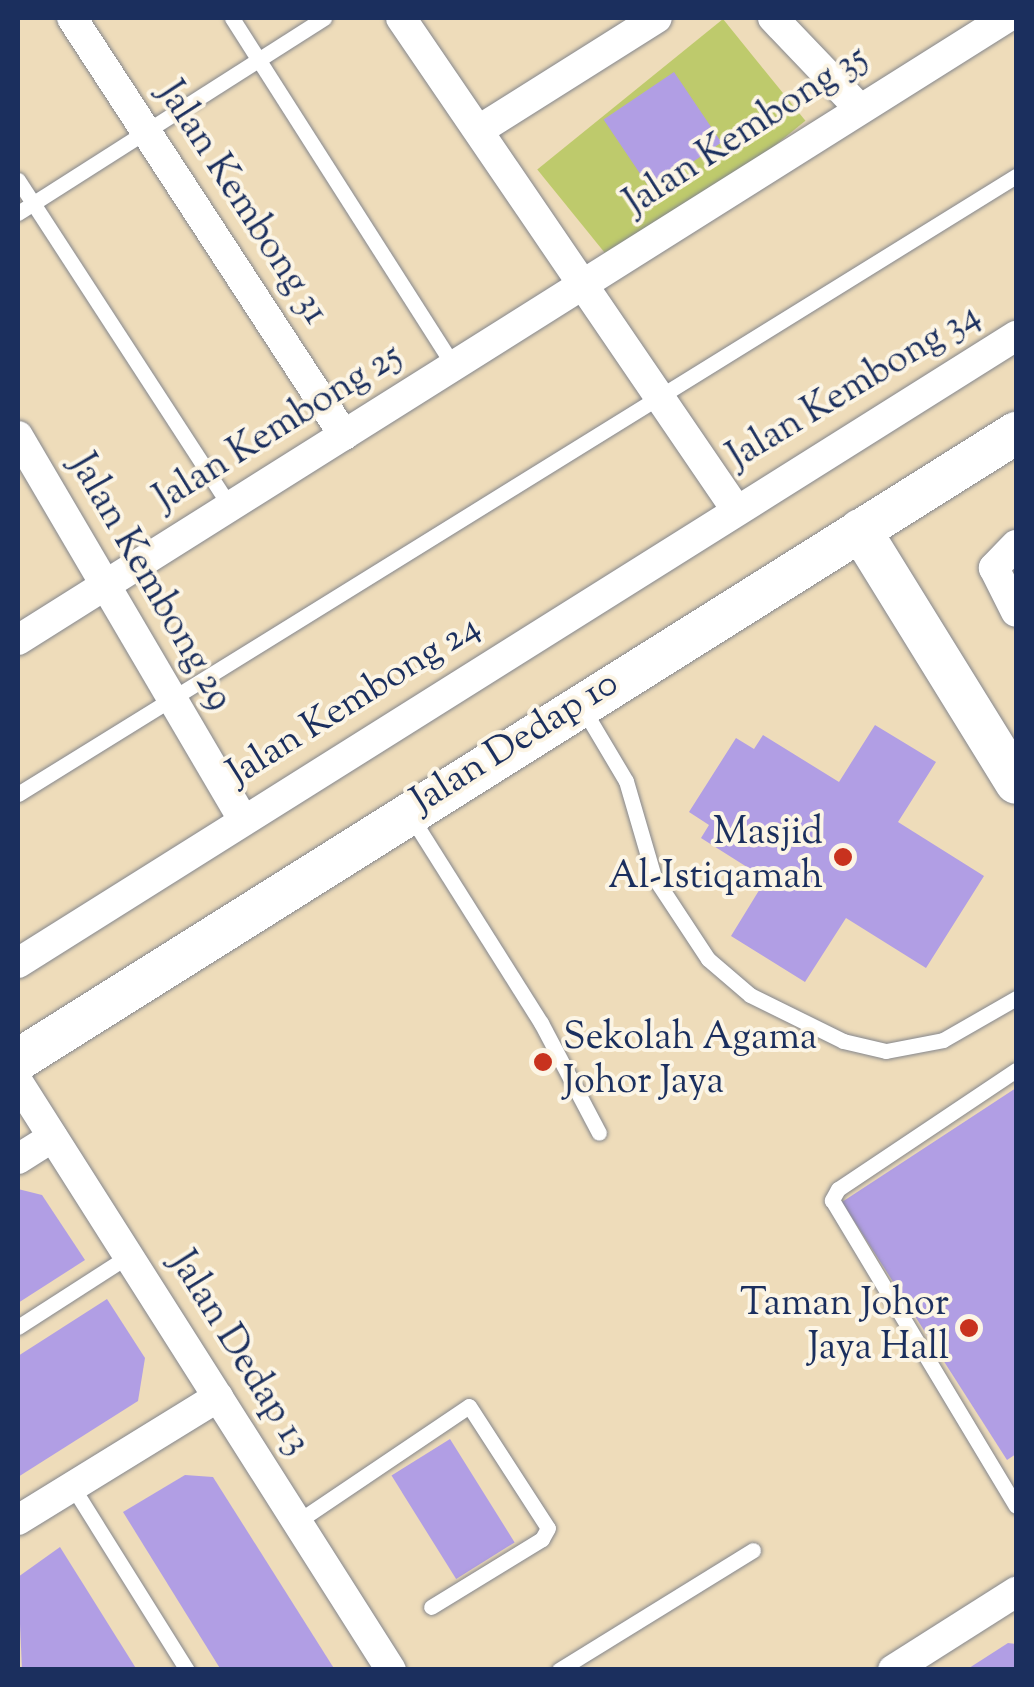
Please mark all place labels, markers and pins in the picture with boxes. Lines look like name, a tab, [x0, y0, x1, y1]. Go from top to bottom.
place label: Masjid Al-Istiqamah	[608, 812, 823, 902]
marker: Masjid Al-Istiqamah	[832, 846, 854, 868]
place label: Sekolah Agama Johor Jaya	[563, 1017, 817, 1106]
marker: Sekolah Agama Johor Jaya	[532, 1051, 554, 1073]
place label: Taman Johor Jaya Hall	[740, 1283, 949, 1372]
marker: Taman Johor Jaya Hall	[958, 1317, 980, 1339]

